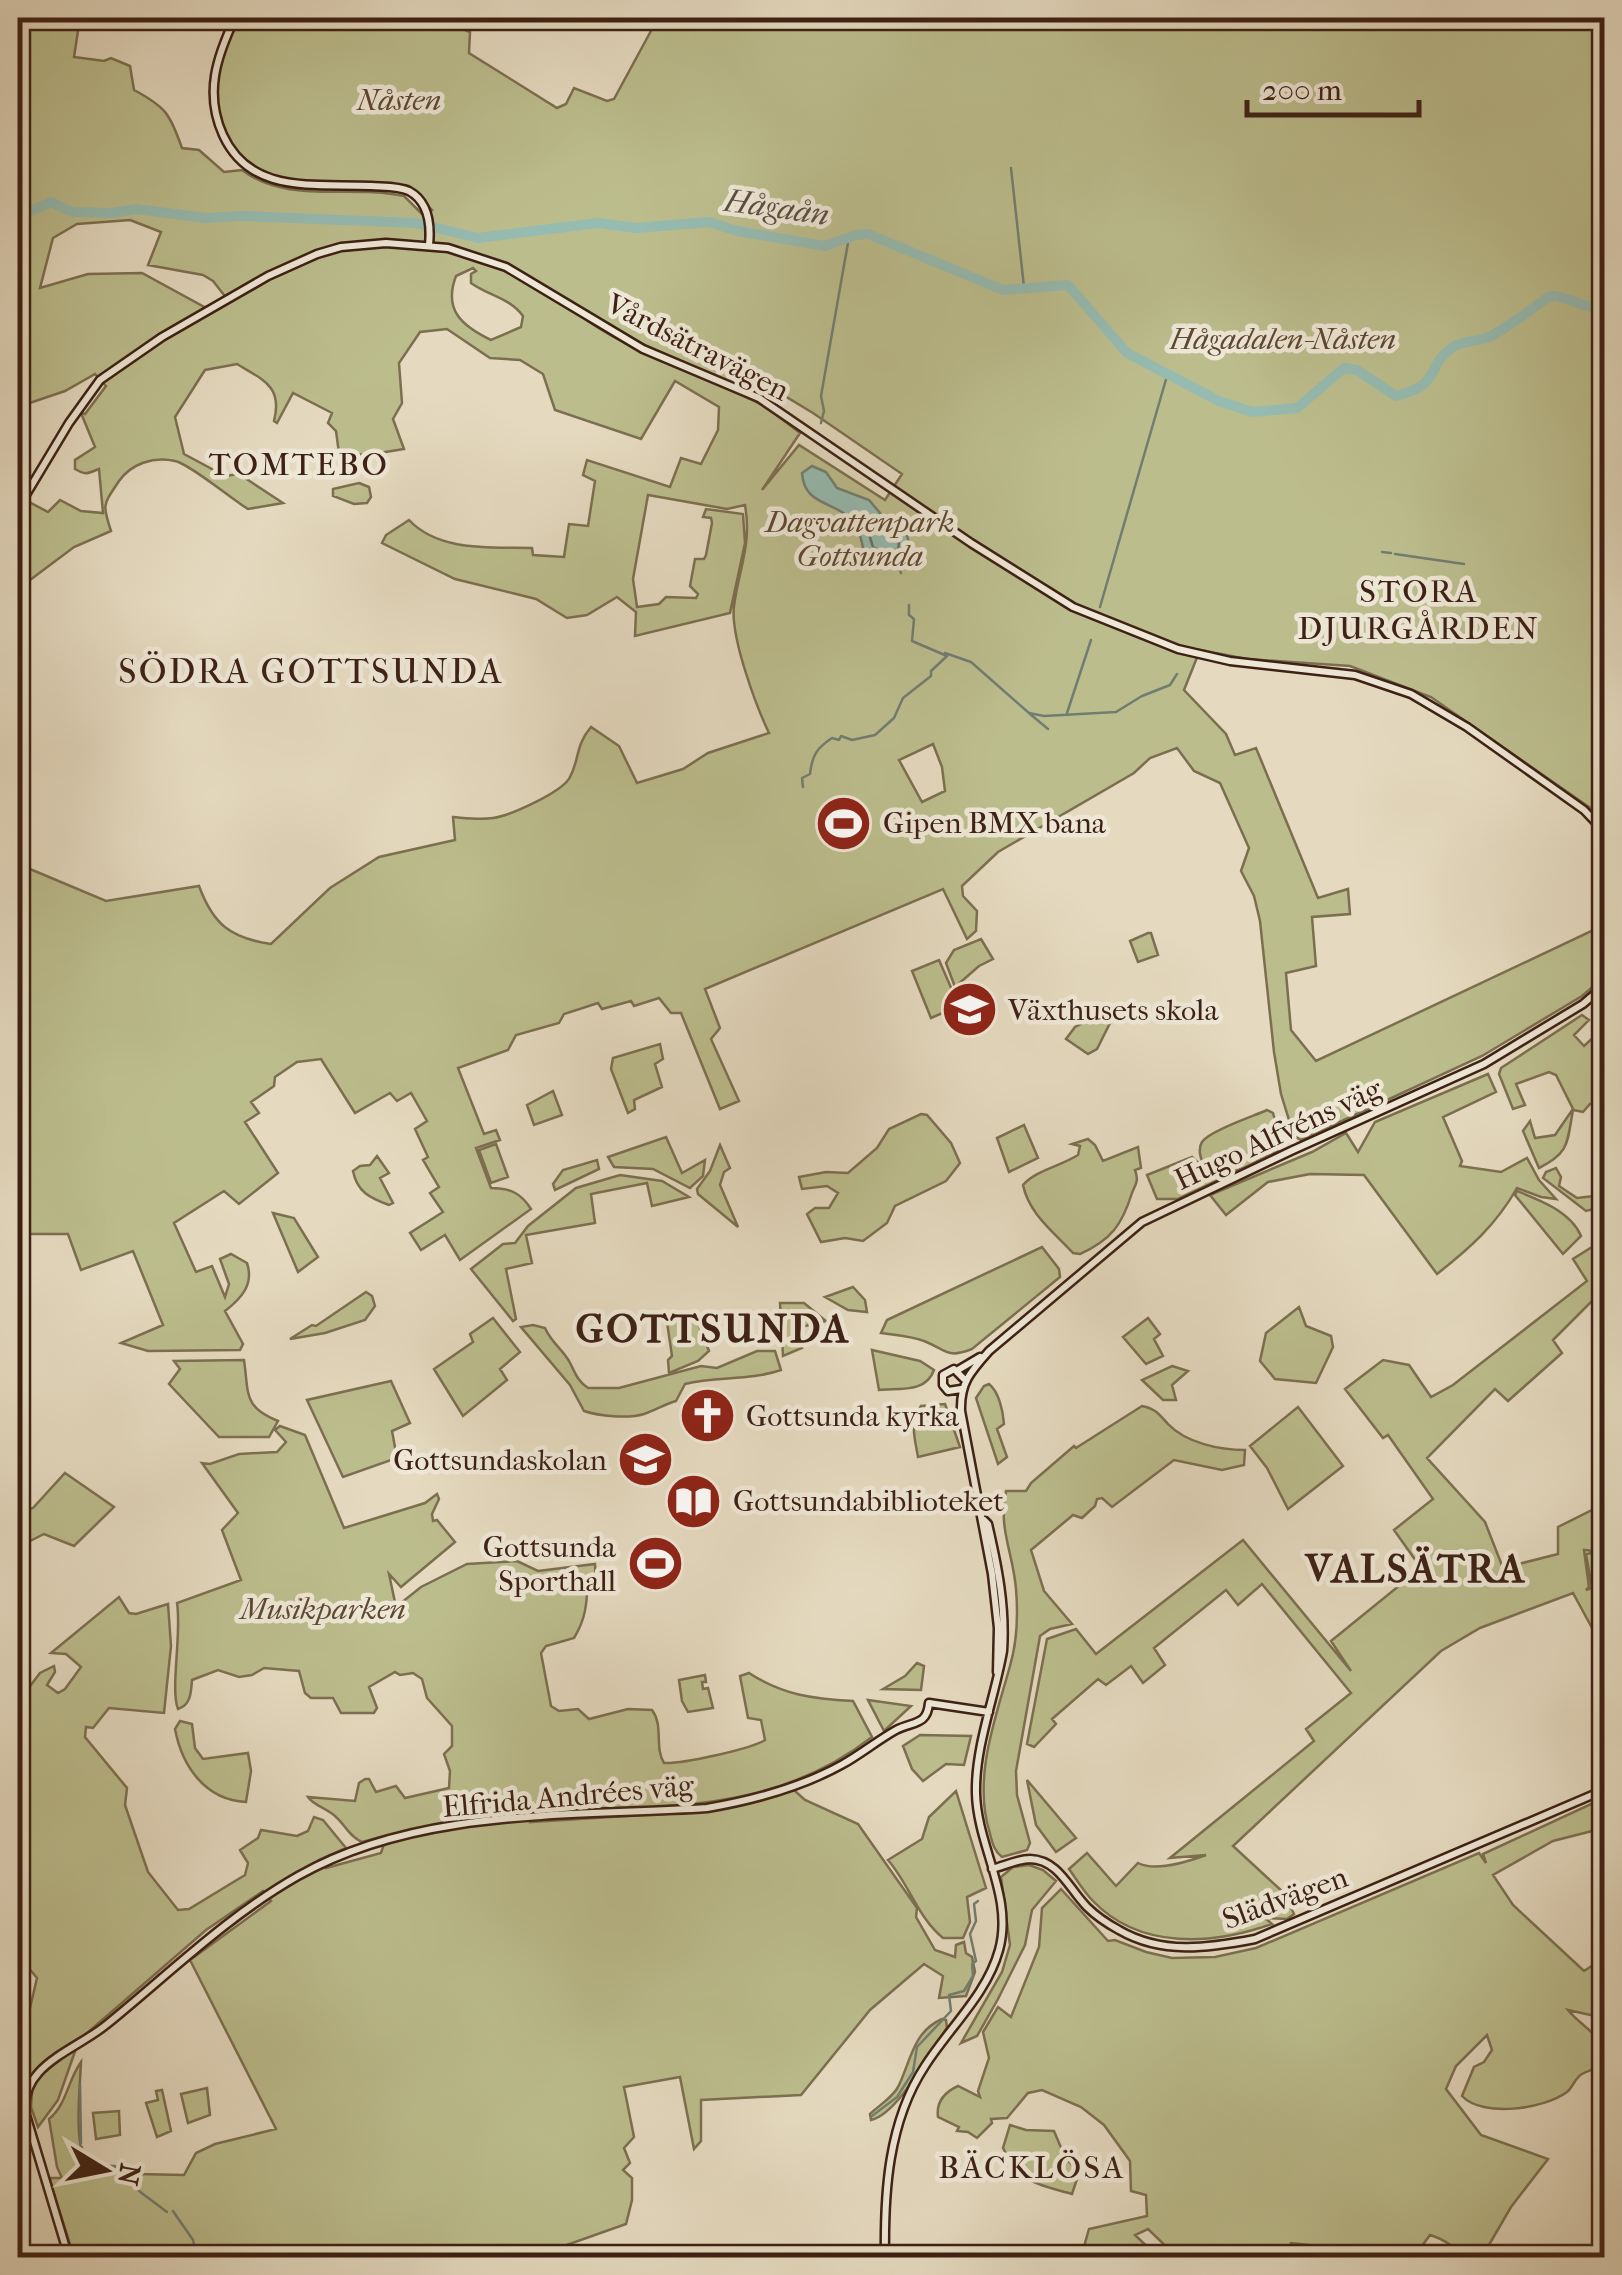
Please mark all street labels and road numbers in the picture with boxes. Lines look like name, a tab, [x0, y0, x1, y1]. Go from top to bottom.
street label: Vårdsätravägen	[600, 286, 795, 409]
street label: Hugo Alfvéns väg	[1169, 1071, 1388, 1198]
street label: Elfrida Andrées väg	[441, 1768, 696, 1825]
street label: Slädvägen	[1218, 1859, 1353, 1937]

